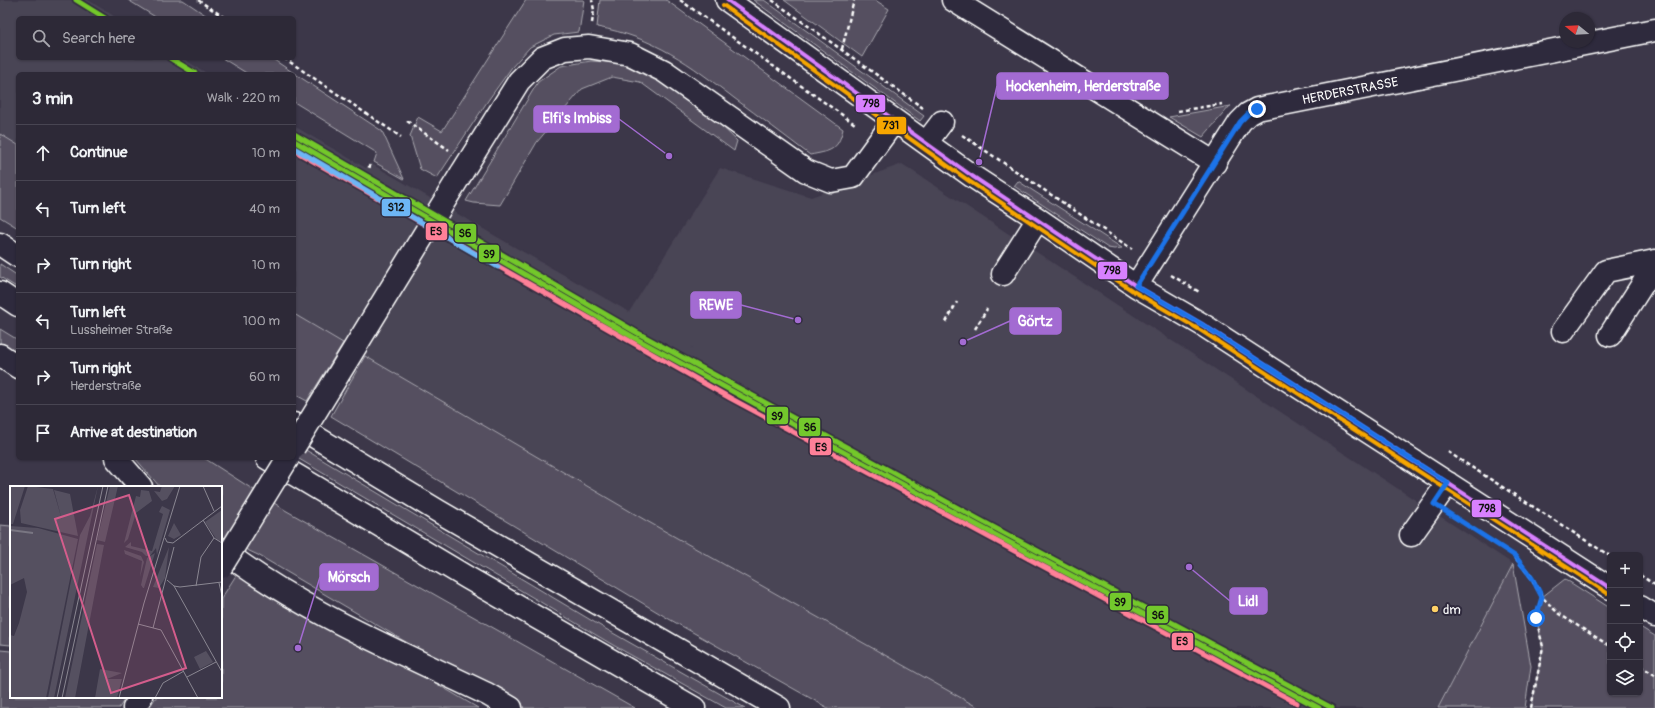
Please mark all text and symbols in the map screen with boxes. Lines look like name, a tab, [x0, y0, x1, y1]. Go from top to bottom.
north arrow	[1559, 12, 1595, 48]
search box	[16, 16, 296, 60]
icon: search	[30, 27, 52, 49]
text: Search here	[62, 29, 135, 48]
callout: Hockenheim, Herderstraße	[997, 73, 1168, 99]
street label: HERDERSTRASSE	[1301, 74, 1400, 108]
text: Hockenheim, Herderstraße	[1005, 78, 1162, 95]
text: 3 min	[32, 88, 73, 109]
text: Walk · 220 m	[207, 90, 280, 106]
line badge: 798	[855, 94, 886, 113]
text: 798	[862, 97, 880, 110]
route end	[1248, 100, 1266, 118]
callout: Elfi's Imbiss	[534, 106, 619, 132]
text: Elfi's Imbiss	[542, 110, 612, 127]
line badge: 731	[876, 116, 907, 135]
text: 731	[883, 119, 899, 132]
icon: ahead	[32, 142, 54, 164]
text: Continue	[70, 143, 128, 162]
text: 10 m	[252, 145, 280, 161]
icon: left	[32, 198, 54, 220]
line badge: S12	[381, 198, 411, 217]
text: Turn left	[70, 199, 126, 218]
text: 40 m	[249, 201, 280, 217]
text: S12	[388, 201, 404, 214]
line badge: ES	[425, 222, 448, 241]
line badge: S6	[454, 223, 477, 243]
text: ES	[430, 225, 443, 238]
text: S6	[459, 227, 472, 240]
line badge: S9	[478, 244, 500, 263]
text: S9	[483, 248, 495, 261]
icon: right	[32, 254, 54, 276]
text: Turn right	[70, 255, 131, 274]
text: 10 m	[252, 257, 280, 273]
line badge: 798	[1097, 261, 1128, 280]
text: 798	[1103, 264, 1121, 277]
callout: REWE	[691, 292, 741, 318]
text: REWE	[699, 297, 734, 314]
text: Turn left	[70, 303, 126, 322]
callout: Görtz	[1010, 308, 1061, 334]
icon: left	[32, 310, 54, 332]
text: 100 m	[243, 313, 280, 329]
text: Görtz	[1018, 313, 1053, 330]
text: Lussheimer Straße	[70, 322, 172, 338]
text: Turn right	[70, 359, 131, 378]
icon: right	[32, 366, 54, 388]
text: 60 m	[249, 369, 280, 385]
text: Herderstraße	[70, 378, 141, 394]
line badge: S9	[766, 406, 789, 425]
text: S9	[771, 410, 783, 423]
line badge: S6	[798, 417, 821, 437]
text: S6	[804, 421, 817, 434]
icon: arrive	[32, 422, 54, 444]
text: Arrive at destination	[70, 423, 197, 442]
line badge: ES	[809, 437, 832, 456]
text: ES	[815, 441, 828, 454]
inset map	[10, 486, 222, 698]
line badge: 798	[1471, 499, 1502, 518]
text: 798	[1478, 502, 1496, 515]
map controls	[1607, 552, 1643, 696]
button: +	[1607, 552, 1643, 588]
callout: Mörsch	[320, 564, 378, 590]
text: Mörsch	[328, 569, 371, 586]
callout: Lidl	[1230, 588, 1267, 614]
button: −	[1607, 588, 1643, 624]
line badge: S9	[1109, 592, 1132, 611]
text: Lidl	[1238, 593, 1258, 610]
text: S9	[1114, 596, 1126, 609]
place label: dm	[1443, 602, 1461, 618]
marker: dm	[1430, 604, 1440, 614]
line badge: S6	[1146, 605, 1169, 624]
text: S6	[1152, 609, 1165, 622]
route start	[1527, 609, 1545, 627]
button: locate	[1607, 624, 1643, 660]
line badge: ES	[1171, 632, 1194, 651]
text: ES	[1176, 635, 1189, 648]
button: layers	[1607, 660, 1643, 696]

